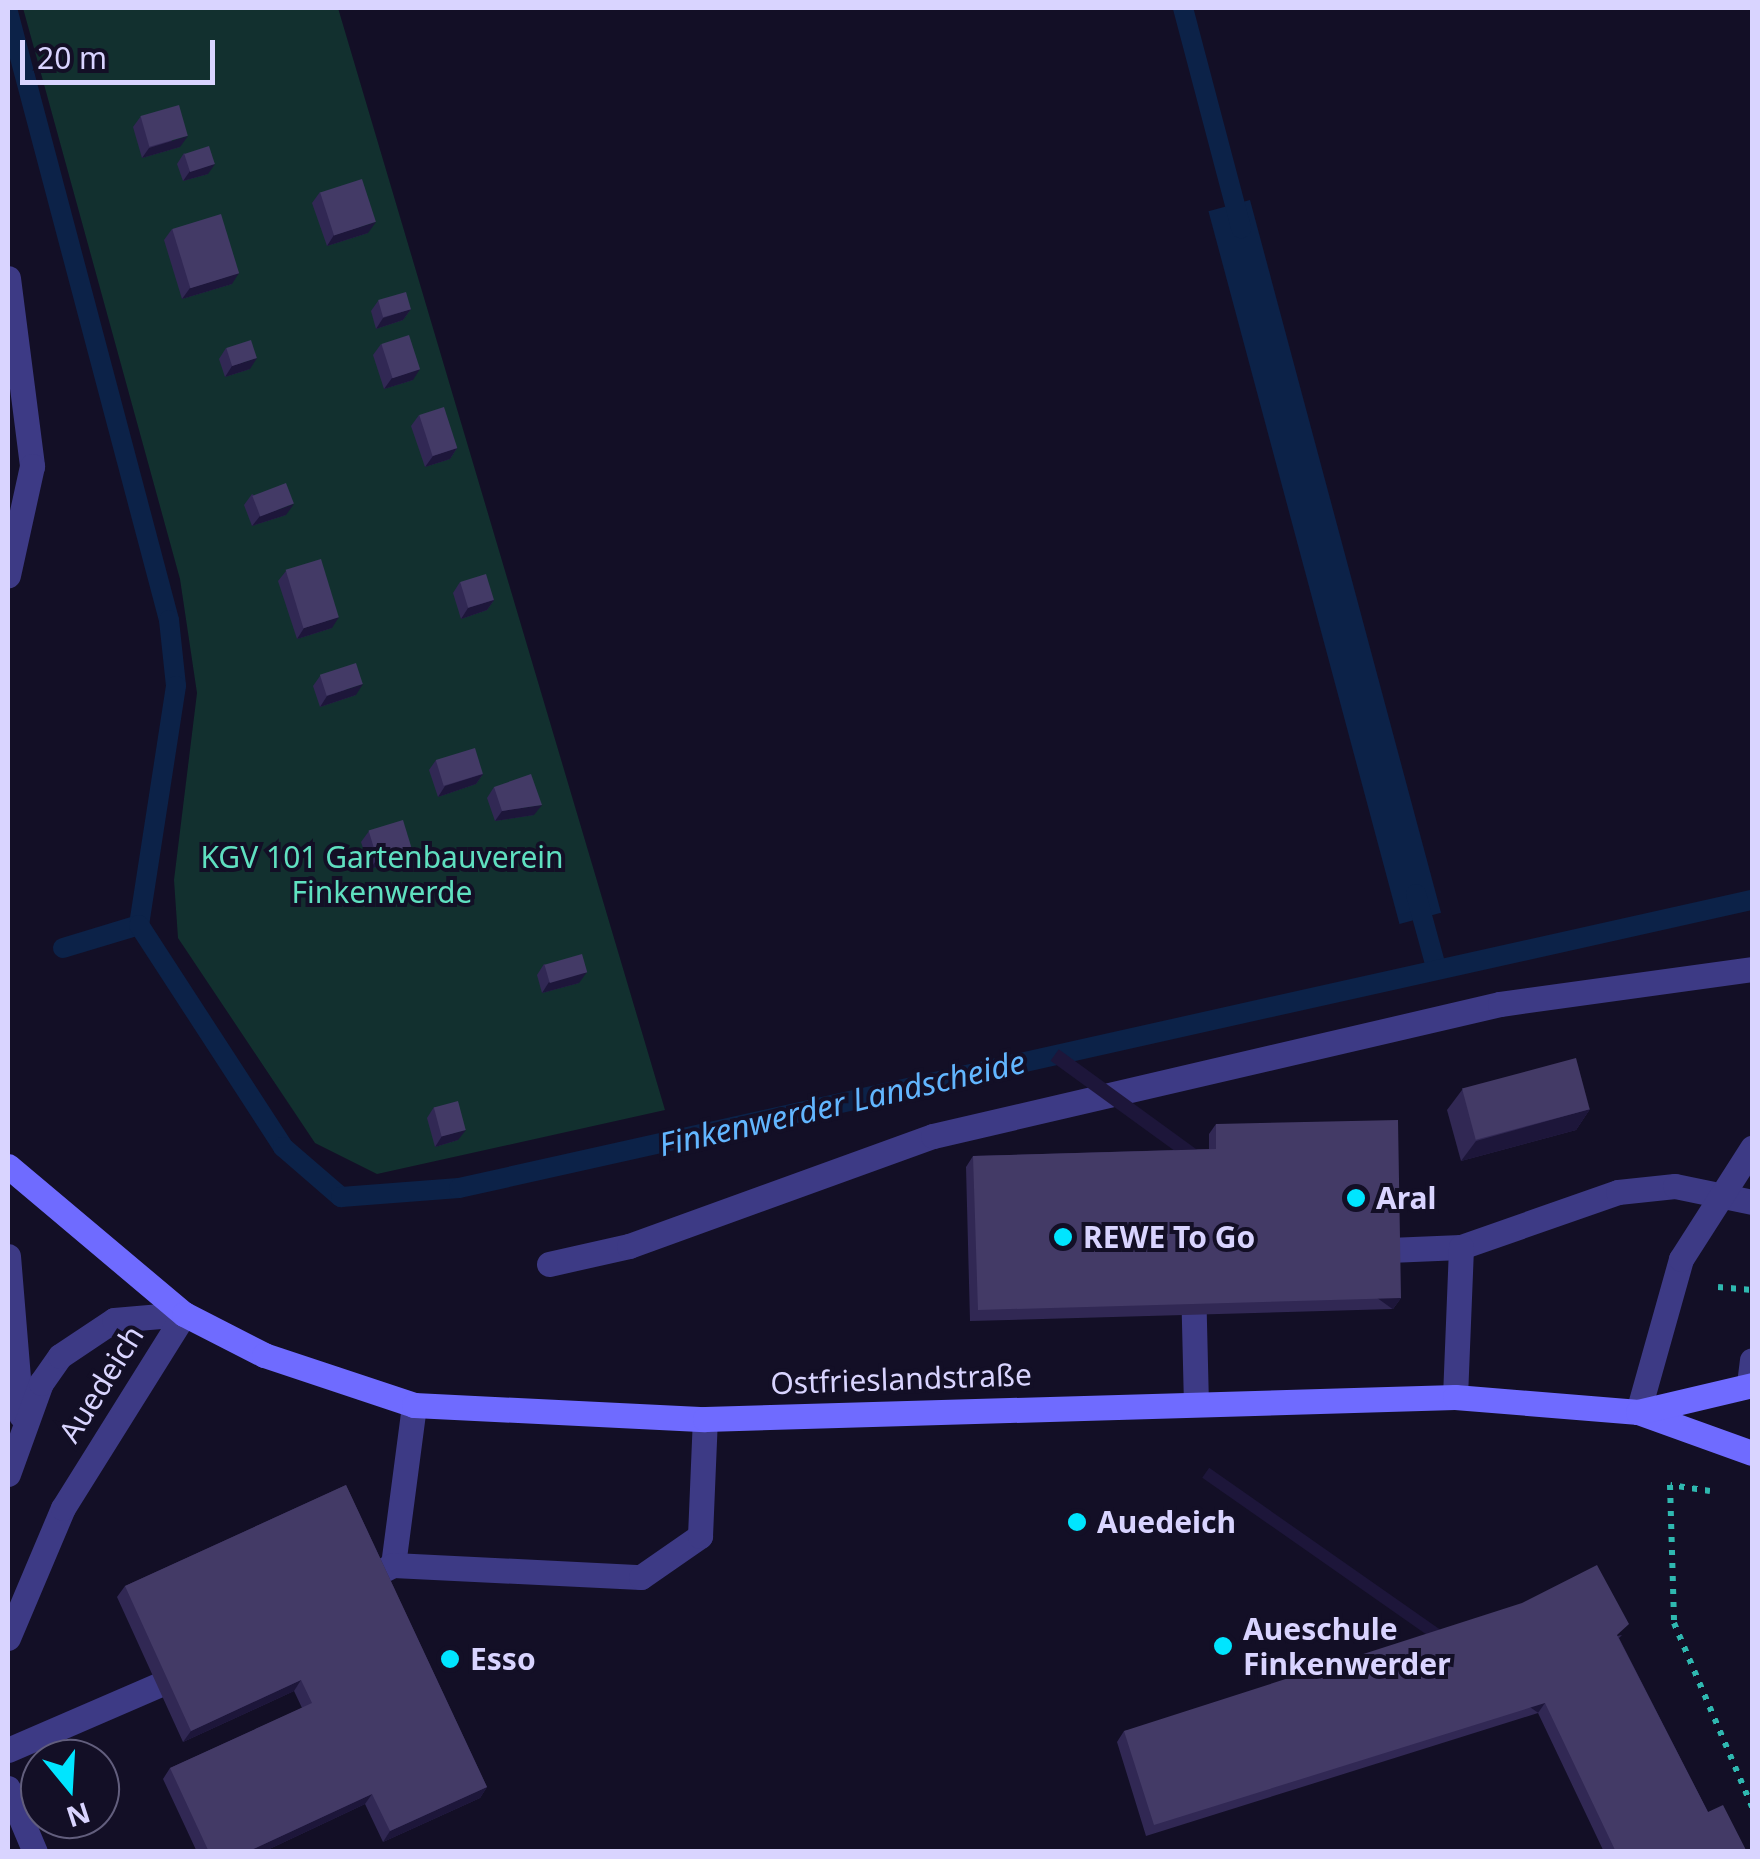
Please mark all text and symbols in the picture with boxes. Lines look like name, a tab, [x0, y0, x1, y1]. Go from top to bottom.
scale bar	[25, 20, 220, 82]
text: 20 m	[37, 37, 107, 78]
park label: KGV 101 Gartenbauverein Finkenwerde	[200, 839, 564, 910]
water label: Finkenwerder Landscheide	[655, 1042, 1029, 1164]
place label: Aral	[1376, 1180, 1436, 1216]
marker: Aral	[1345, 1187, 1367, 1209]
place label: REWE To Go	[1083, 1219, 1255, 1255]
marker: REWE To Go	[1052, 1226, 1074, 1248]
street label: Auedeich	[51, 1319, 151, 1449]
street label: Ostfrieslandstraße	[770, 1356, 1032, 1402]
place label: Auedeich	[1097, 1504, 1236, 1540]
marker: Auedeich	[1066, 1511, 1088, 1533]
place label: Aueschule Finkenwerder	[1243, 1611, 1451, 1682]
marker: Aueschule Finkenwerder	[1212, 1635, 1234, 1657]
place label: Esso	[470, 1641, 536, 1677]
marker: Esso	[439, 1648, 461, 1670]
north arrow	[20, 1739, 120, 1839]
text: N	[62, 1794, 95, 1837]

